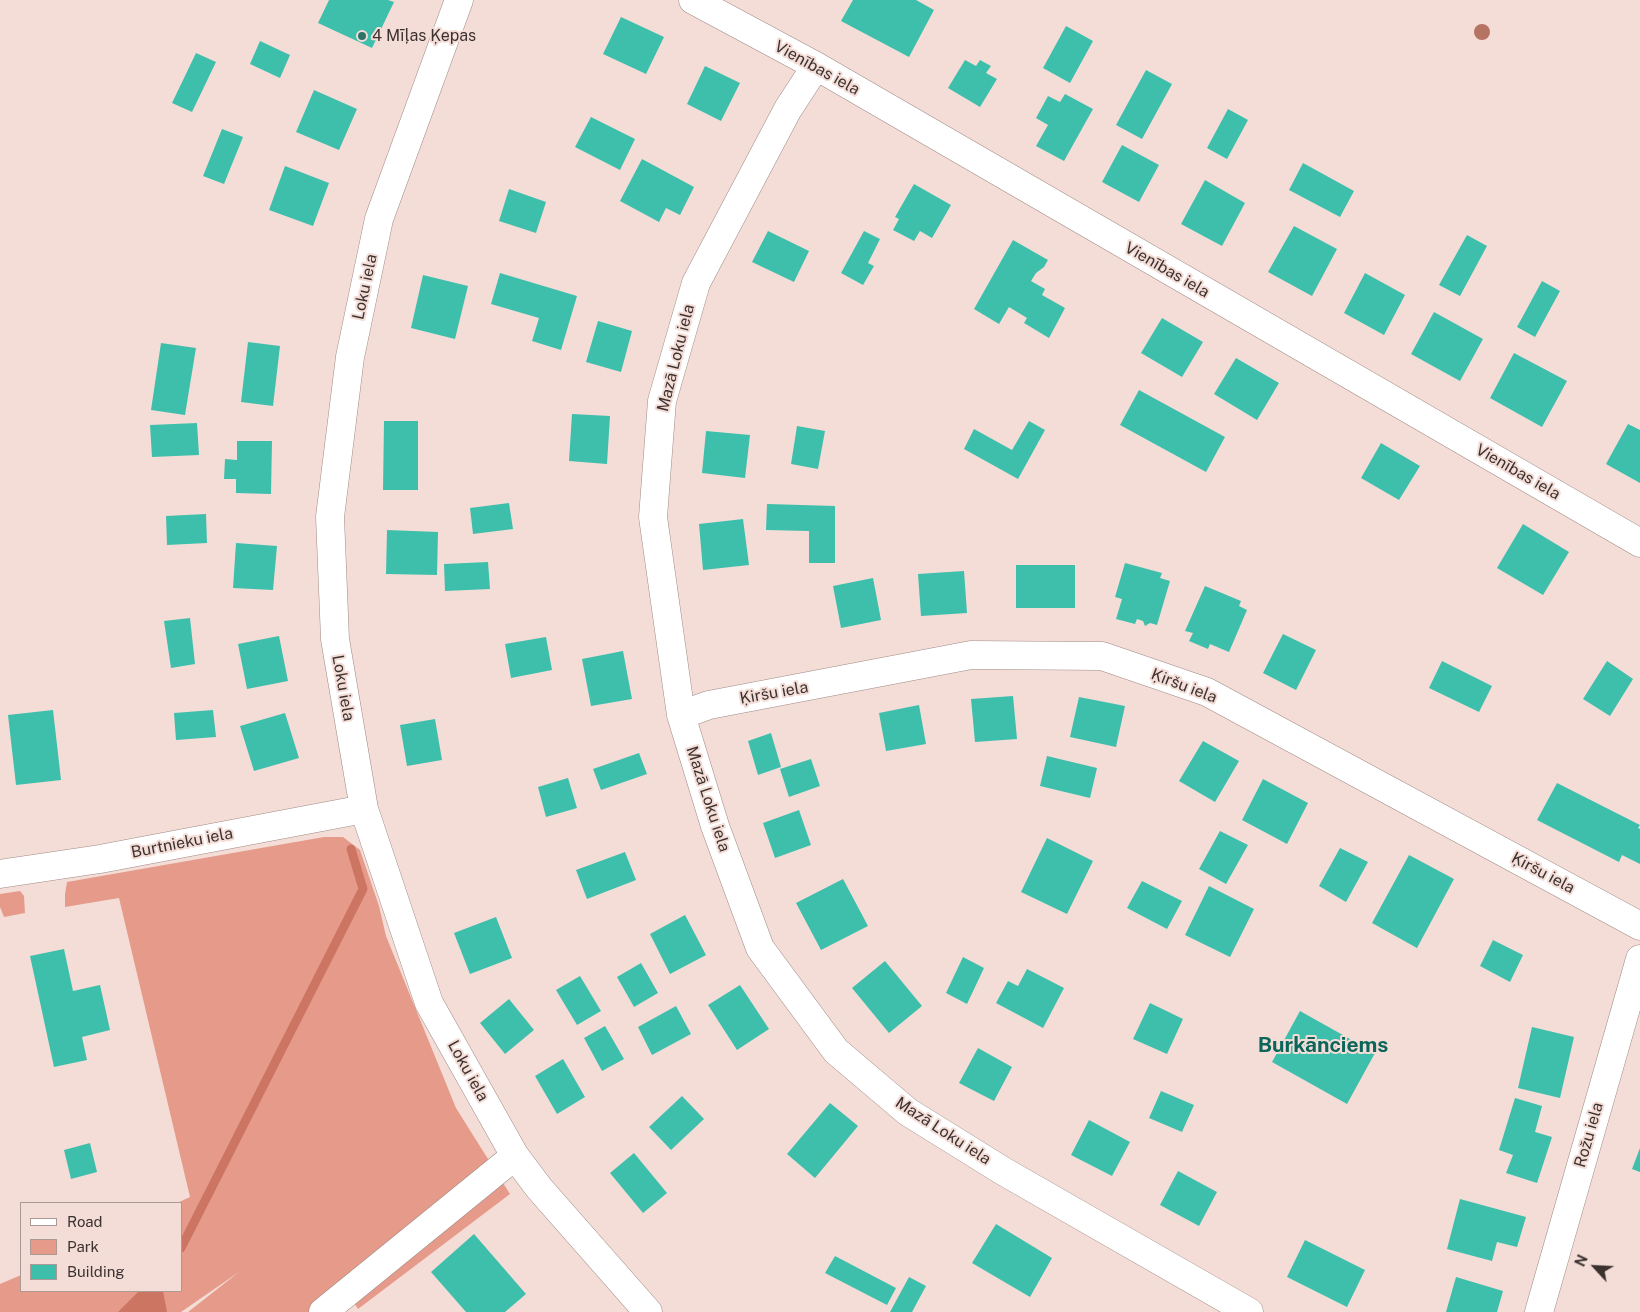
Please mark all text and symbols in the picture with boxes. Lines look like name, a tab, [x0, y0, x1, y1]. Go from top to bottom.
place label: 4 Mīļas Ķepas	[372, 26, 476, 46]
marker: 4 Mīļas Ķepas	[356, 30, 368, 42]
street label: Vienības iela	[771, 37, 863, 99]
street label: Vienības iela	[1121, 238, 1213, 302]
street label: Loku iela	[349, 252, 381, 322]
street label: Mazā Loku iela	[653, 302, 699, 414]
street label: Vienības iela	[1472, 440, 1564, 504]
street label: Loku iela	[328, 654, 358, 722]
street label: Ķiršu iela	[1148, 665, 1220, 707]
street label: Ķiršu iela	[738, 678, 810, 708]
street label: Mazā Loku iela	[682, 744, 734, 854]
street label: Burtnieku iela	[129, 824, 235, 862]
street label: Ķiršu iela	[1508, 848, 1578, 898]
district label: Burkānciems	[1258, 1033, 1388, 1059]
street label: Loku iela	[443, 1037, 493, 1105]
street label: Mazā Loku iela	[892, 1093, 994, 1169]
street label: Rožu iela	[1571, 1100, 1607, 1170]
legend	[20, 1202, 182, 1292]
text: Road	[67, 1213, 103, 1230]
text: Park	[67, 1238, 99, 1255]
north arrow	[1570, 1242, 1620, 1292]
text: N	[1572, 1252, 1591, 1269]
text: Building	[67, 1263, 125, 1280]

